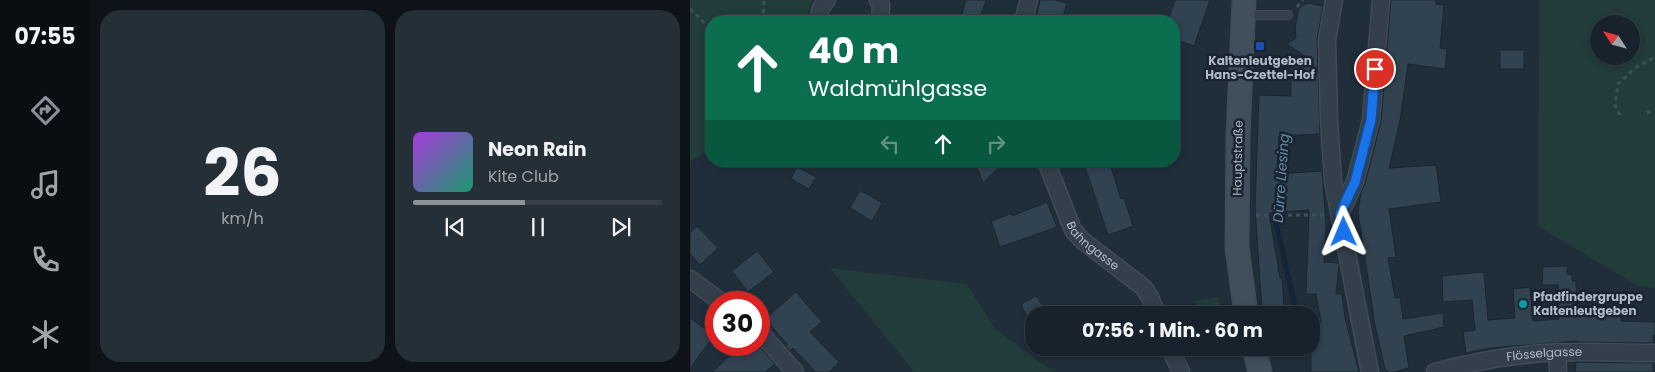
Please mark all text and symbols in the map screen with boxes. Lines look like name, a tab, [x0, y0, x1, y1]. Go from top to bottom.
north arrow	[1590, 15, 1640, 65]
map controls	[1590, 15, 1640, 65]
text: 07:55	[15, 21, 75, 52]
text: 40 m	[808, 26, 899, 75]
icon: ahead	[725, 35, 790, 100]
marker: Kaltenleutgeben Hans-Czettel-Hof	[1254, 40, 1266, 52]
pin	[1354, 48, 1396, 90]
place label: Kaltenleutgeben Hans-Czettel-Hof	[1205, 52, 1315, 83]
icon: arrive	[1361, 55, 1389, 83]
text: Waldmühlgasse	[808, 73, 987, 104]
icon: directions	[28, 93, 63, 128]
street label: Hauptstraße	[1228, 120, 1247, 196]
text: 26	[203, 128, 282, 219]
icon: left	[876, 130, 904, 158]
icon: ahead	[929, 130, 957, 158]
icon: right	[982, 130, 1010, 158]
water label: Dürre Liesing	[1268, 132, 1294, 223]
text: Neon Rain	[488, 136, 587, 163]
text: Kite Club	[488, 165, 559, 188]
icon: music	[28, 167, 63, 202]
position arrow	[1317, 205, 1369, 257]
text: km/h	[221, 207, 264, 230]
icon: previous	[441, 213, 469, 241]
icon: pause	[524, 213, 552, 241]
icon: next	[607, 213, 635, 241]
street label: Bahngasse	[1062, 219, 1123, 274]
icon: phone	[28, 242, 63, 277]
place label: Pfadfindergruppe Kaltenleutgeben	[1533, 288, 1643, 319]
speed limit sign: 30	[705, 291, 770, 356]
marker: Pfadfindergruppe Kaltenleutgeben	[1517, 298, 1529, 310]
icon: climate	[28, 317, 63, 352]
text: 07:56 · 1 Min. · 60 m	[1082, 317, 1263, 344]
street label: Flösselgasse	[1505, 343, 1582, 365]

